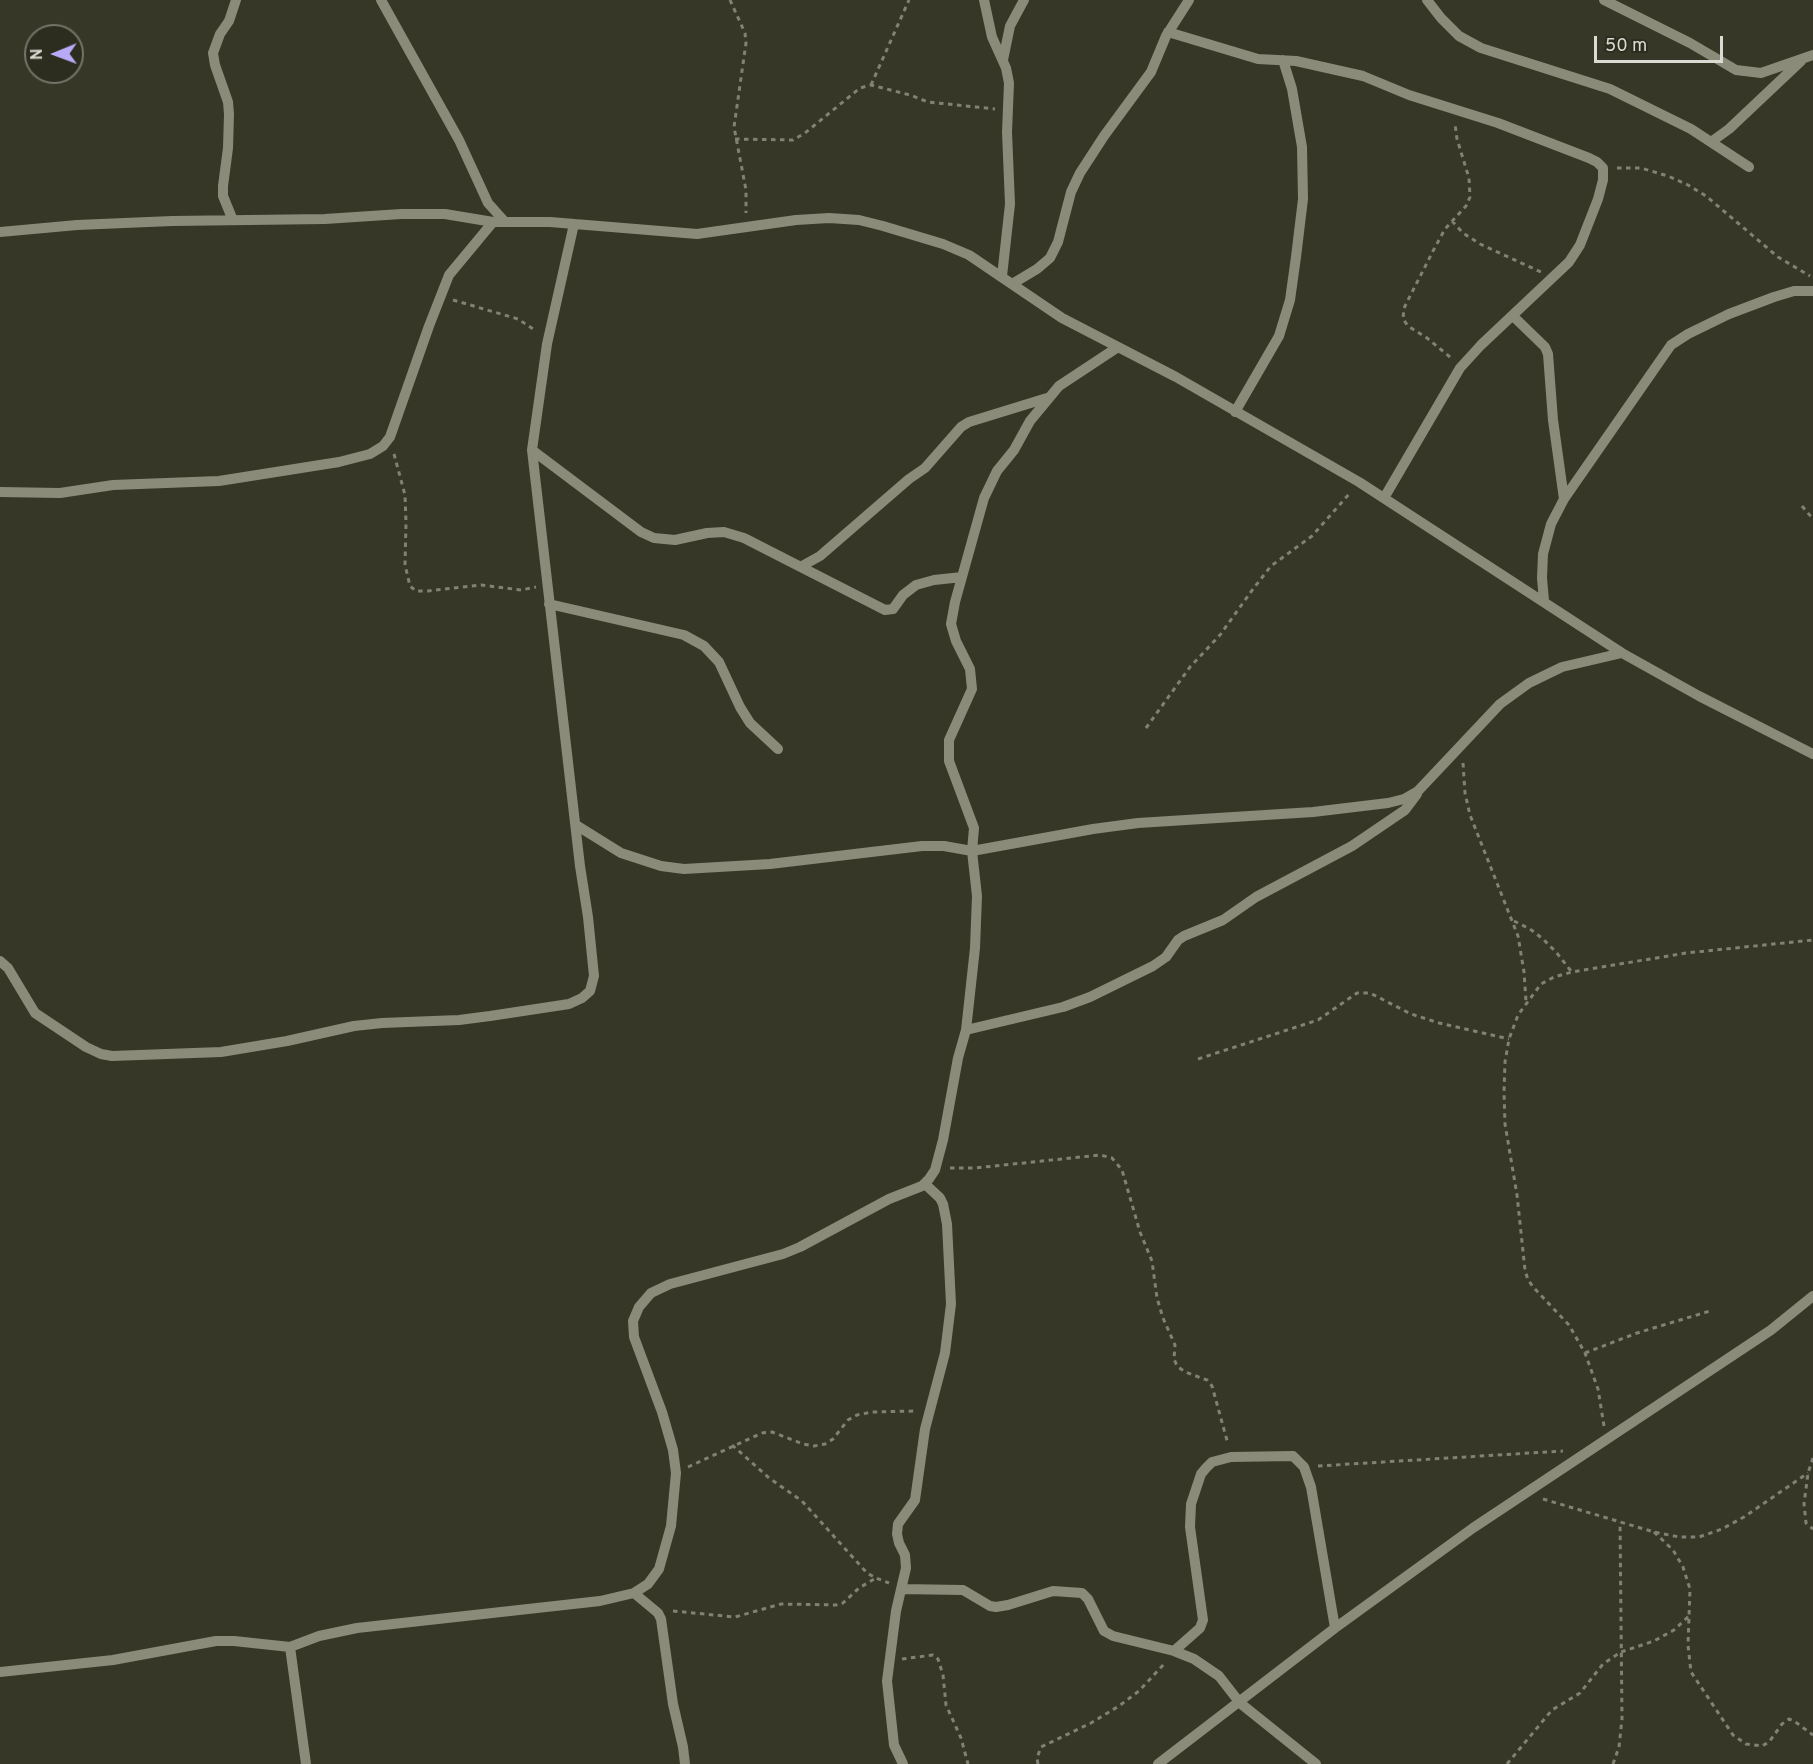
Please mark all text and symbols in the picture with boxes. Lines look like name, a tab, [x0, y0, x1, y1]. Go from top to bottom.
north arrow	[24, 24, 84, 84]
scale bar	[1597, 24, 1726, 62]
text: 50 m	[1605, 35, 1647, 58]
text: N	[28, 48, 48, 60]

